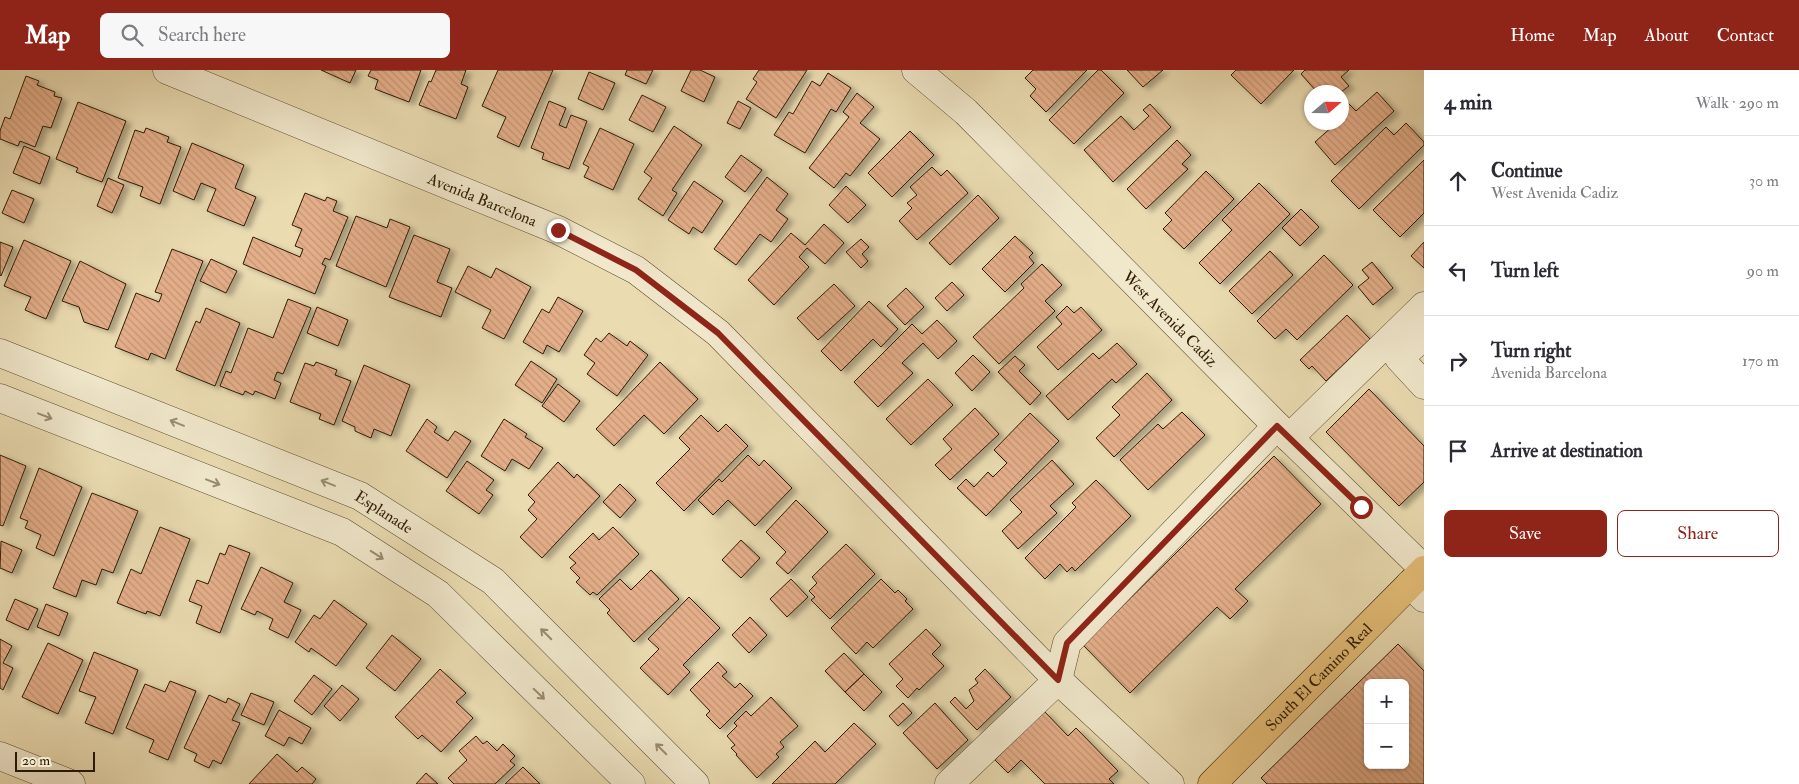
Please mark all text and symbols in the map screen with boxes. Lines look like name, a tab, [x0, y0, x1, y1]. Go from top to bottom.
search box	[100, 13, 450, 58]
text: Map	[25, 20, 70, 51]
icon: search	[118, 21, 146, 49]
text: Search here	[158, 23, 246, 47]
text: Home	[1510, 24, 1555, 47]
text: Map	[1583, 24, 1617, 47]
text: About	[1645, 24, 1689, 47]
text: Contact	[1717, 24, 1774, 47]
north arrow	[1304, 85, 1349, 130]
text: 4 min	[1444, 89, 1492, 116]
text: Walk · 290 m	[1696, 93, 1779, 113]
text: Continue	[1491, 159, 1562, 183]
icon: ahead	[1444, 167, 1472, 195]
street label: Avenida Barcelona	[424, 168, 540, 231]
text: 30 m	[1749, 171, 1779, 191]
text: West Avenida Cadiz	[1491, 183, 1618, 203]
route end	[547, 219, 570, 242]
icon: left	[1444, 257, 1472, 285]
text: Turn left	[1491, 259, 1559, 283]
text: 90 m	[1747, 261, 1779, 281]
street label: West Avenida Cadiz	[1117, 266, 1222, 372]
text: Turn right	[1491, 339, 1571, 363]
icon: right	[1444, 347, 1472, 375]
text: 170 m	[1742, 351, 1779, 371]
text: Avenida Barcelona	[1491, 363, 1607, 383]
one-way arrow	[37, 412, 53, 421]
one-way arrow	[170, 418, 185, 427]
icon: arrive	[1444, 437, 1472, 465]
text: Arrive at destination	[1491, 439, 1643, 463]
one-way arrow	[205, 478, 220, 487]
one-way arrow	[321, 478, 336, 487]
street label: Esplanade	[351, 486, 417, 538]
route start	[1350, 496, 1373, 519]
button: Save	[1444, 510, 1607, 557]
button: Share	[1617, 510, 1779, 557]
one-way arrow	[369, 550, 383, 560]
street label: South El Camino Real	[1261, 619, 1377, 736]
one-way arrow	[540, 628, 552, 640]
map controls	[1364, 679, 1409, 769]
button: +	[1364, 679, 1409, 724]
one-way arrow	[533, 688, 546, 700]
button: −	[1364, 724, 1409, 769]
one-way arrow	[655, 744, 667, 756]
scale bar	[15, 749, 95, 772]
text: 20 m	[22, 752, 50, 769]

